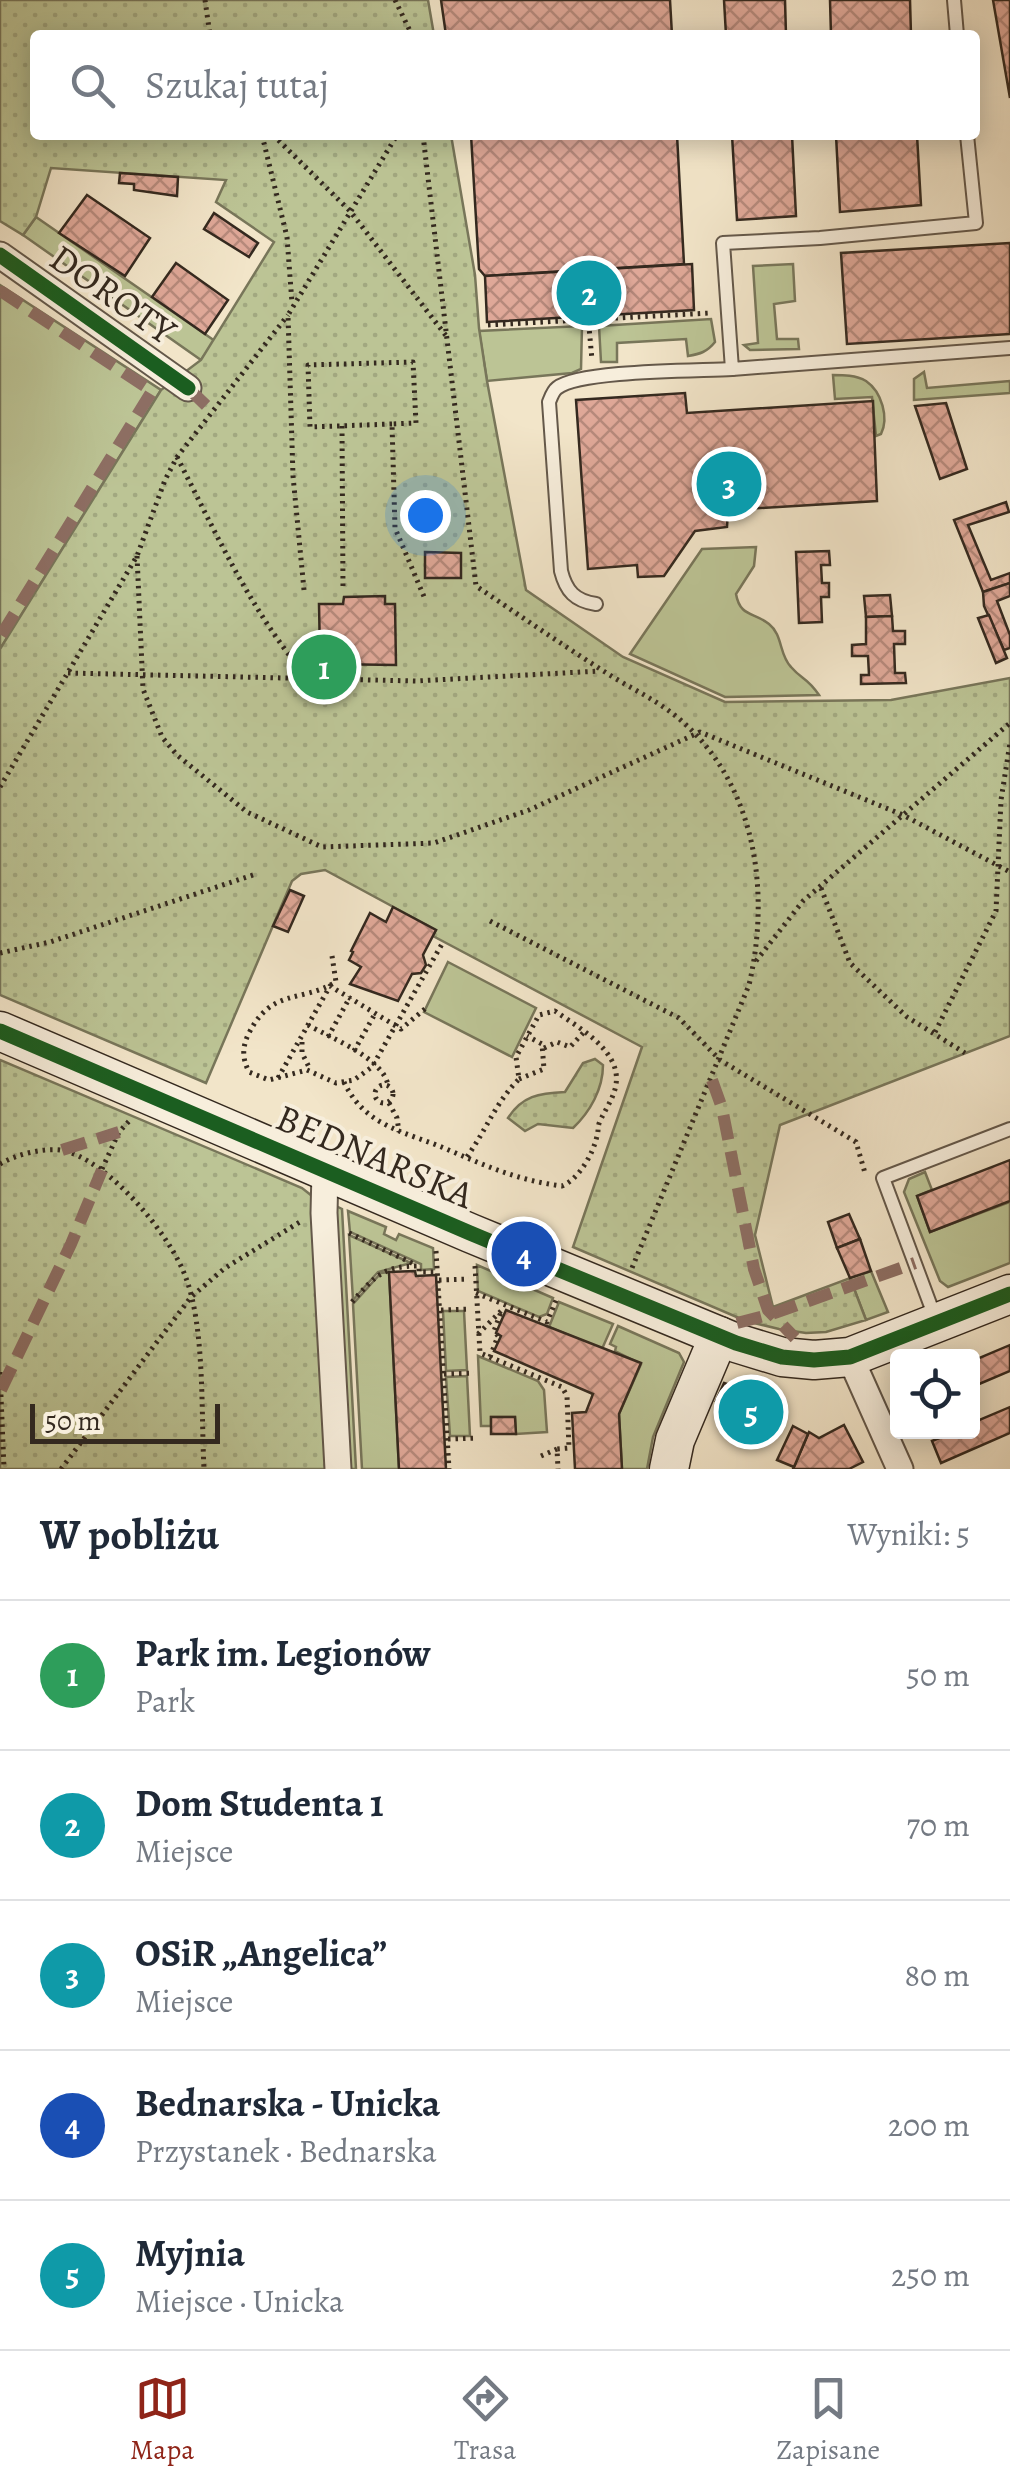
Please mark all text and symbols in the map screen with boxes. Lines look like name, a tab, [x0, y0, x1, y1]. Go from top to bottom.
search box	[30, 30, 980, 140]
icon: search	[65, 58, 120, 113]
text: Szukaj tutaj	[145, 59, 329, 111]
street label: DOROTY	[40, 232, 188, 357]
pin: 2	[556, 256, 622, 330]
pin: 3	[696, 446, 762, 522]
your location	[400, 490, 451, 541]
pin: 1	[292, 630, 356, 704]
street label: BEDNARSKA	[268, 1091, 482, 1221]
pin: 4	[492, 1216, 556, 1292]
map controls	[890, 1349, 980, 1439]
button: locate	[890, 1349, 980, 1439]
pin: 5	[718, 1374, 784, 1450]
scale bar	[30, 1399, 220, 1444]
text: 50 m	[45, 1402, 101, 1440]
text: W pobliżu	[40, 1506, 219, 1563]
text: Wyniki: 5	[848, 1512, 970, 1556]
text: Park im. Legionów	[135, 1627, 431, 1679]
text: 1	[67, 1653, 78, 1697]
text: 50 m	[906, 1653, 970, 1697]
text: Park	[135, 1679, 195, 1723]
text: Dom Studenta 1	[135, 1777, 384, 1829]
text: 2	[65, 1803, 80, 1847]
text: 70 m	[907, 1803, 970, 1847]
text: Miejsce	[135, 1829, 233, 1873]
text: OSiR „Angelica”	[135, 1927, 387, 1979]
text: 3	[66, 1953, 79, 1997]
text: 80 m	[904, 1953, 970, 1997]
text: Miejsce	[135, 1979, 233, 2023]
text: Bednarska - Unicka	[135, 2077, 440, 2129]
text: 4	[65, 2103, 80, 2147]
text: 200 m	[888, 2103, 970, 2147]
text: Przystanek · Bednarska	[135, 2129, 437, 2173]
text: Myjnia	[135, 2227, 245, 2279]
text: 5	[66, 2253, 79, 2297]
text: 250 m	[891, 2253, 970, 2297]
text: Miejsce · Unicka	[135, 2279, 344, 2323]
tab: Mapa	[130, 2371, 194, 2469]
tab: Trasa	[454, 2371, 516, 2469]
tab: Zapisane	[776, 2371, 880, 2469]

